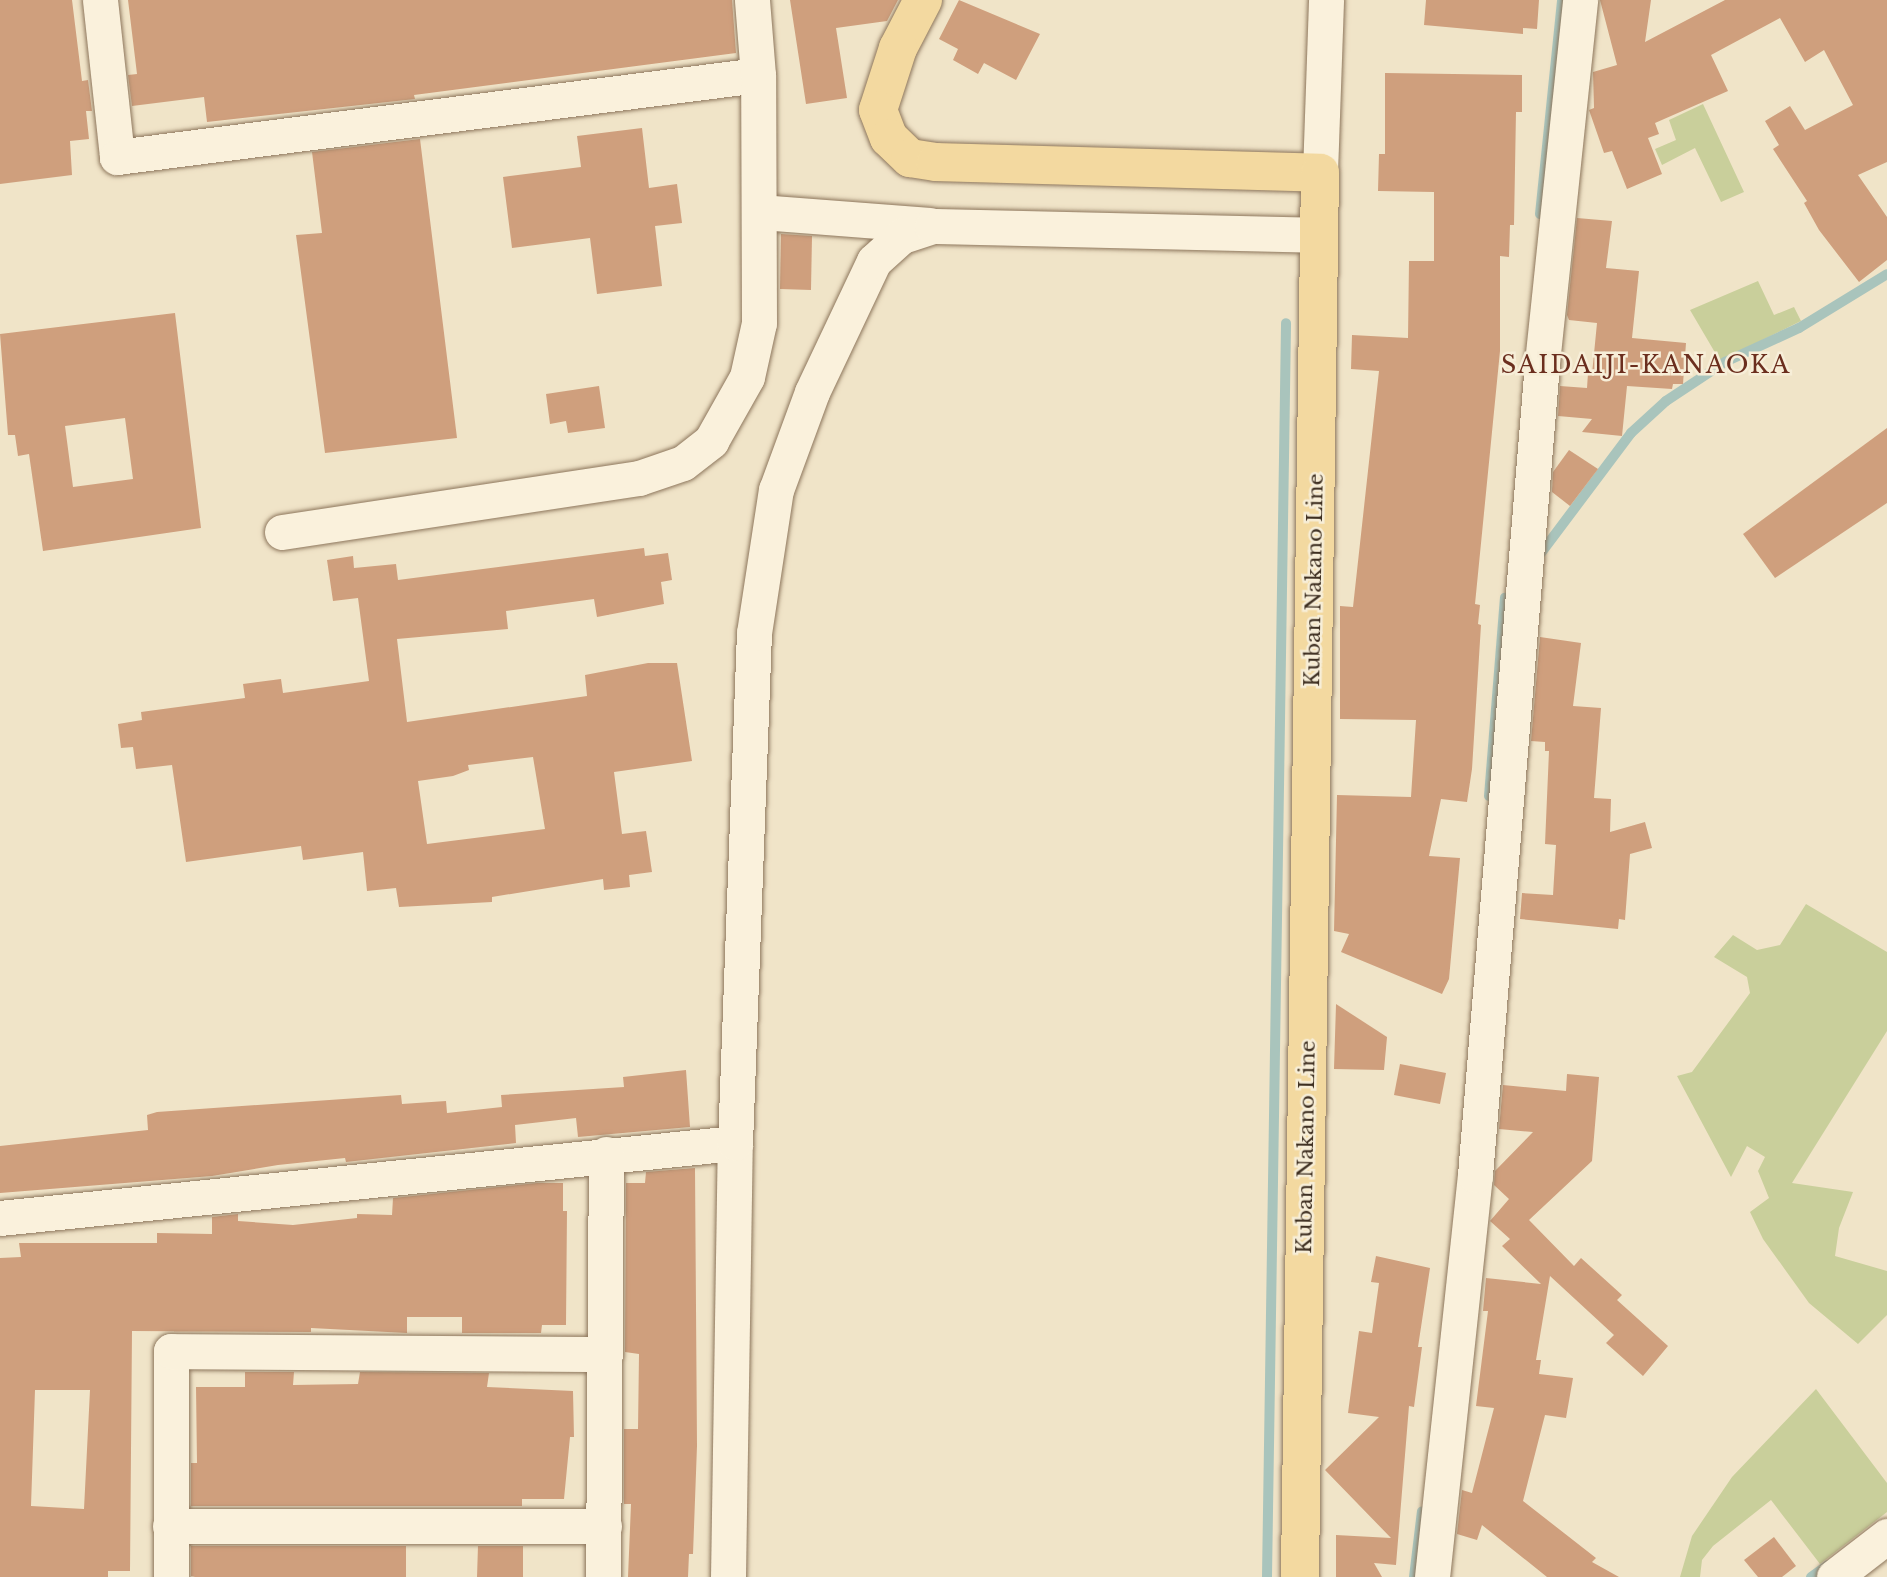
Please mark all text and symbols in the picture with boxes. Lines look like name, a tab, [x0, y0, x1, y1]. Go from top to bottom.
district label: SAIDAIJI-KANAOKA	[1503, 351, 1789, 379]
street label: Kuban Nakano Line	[1300, 473, 1328, 687]
street label: Kuban Nakano Line	[1292, 1040, 1320, 1254]

